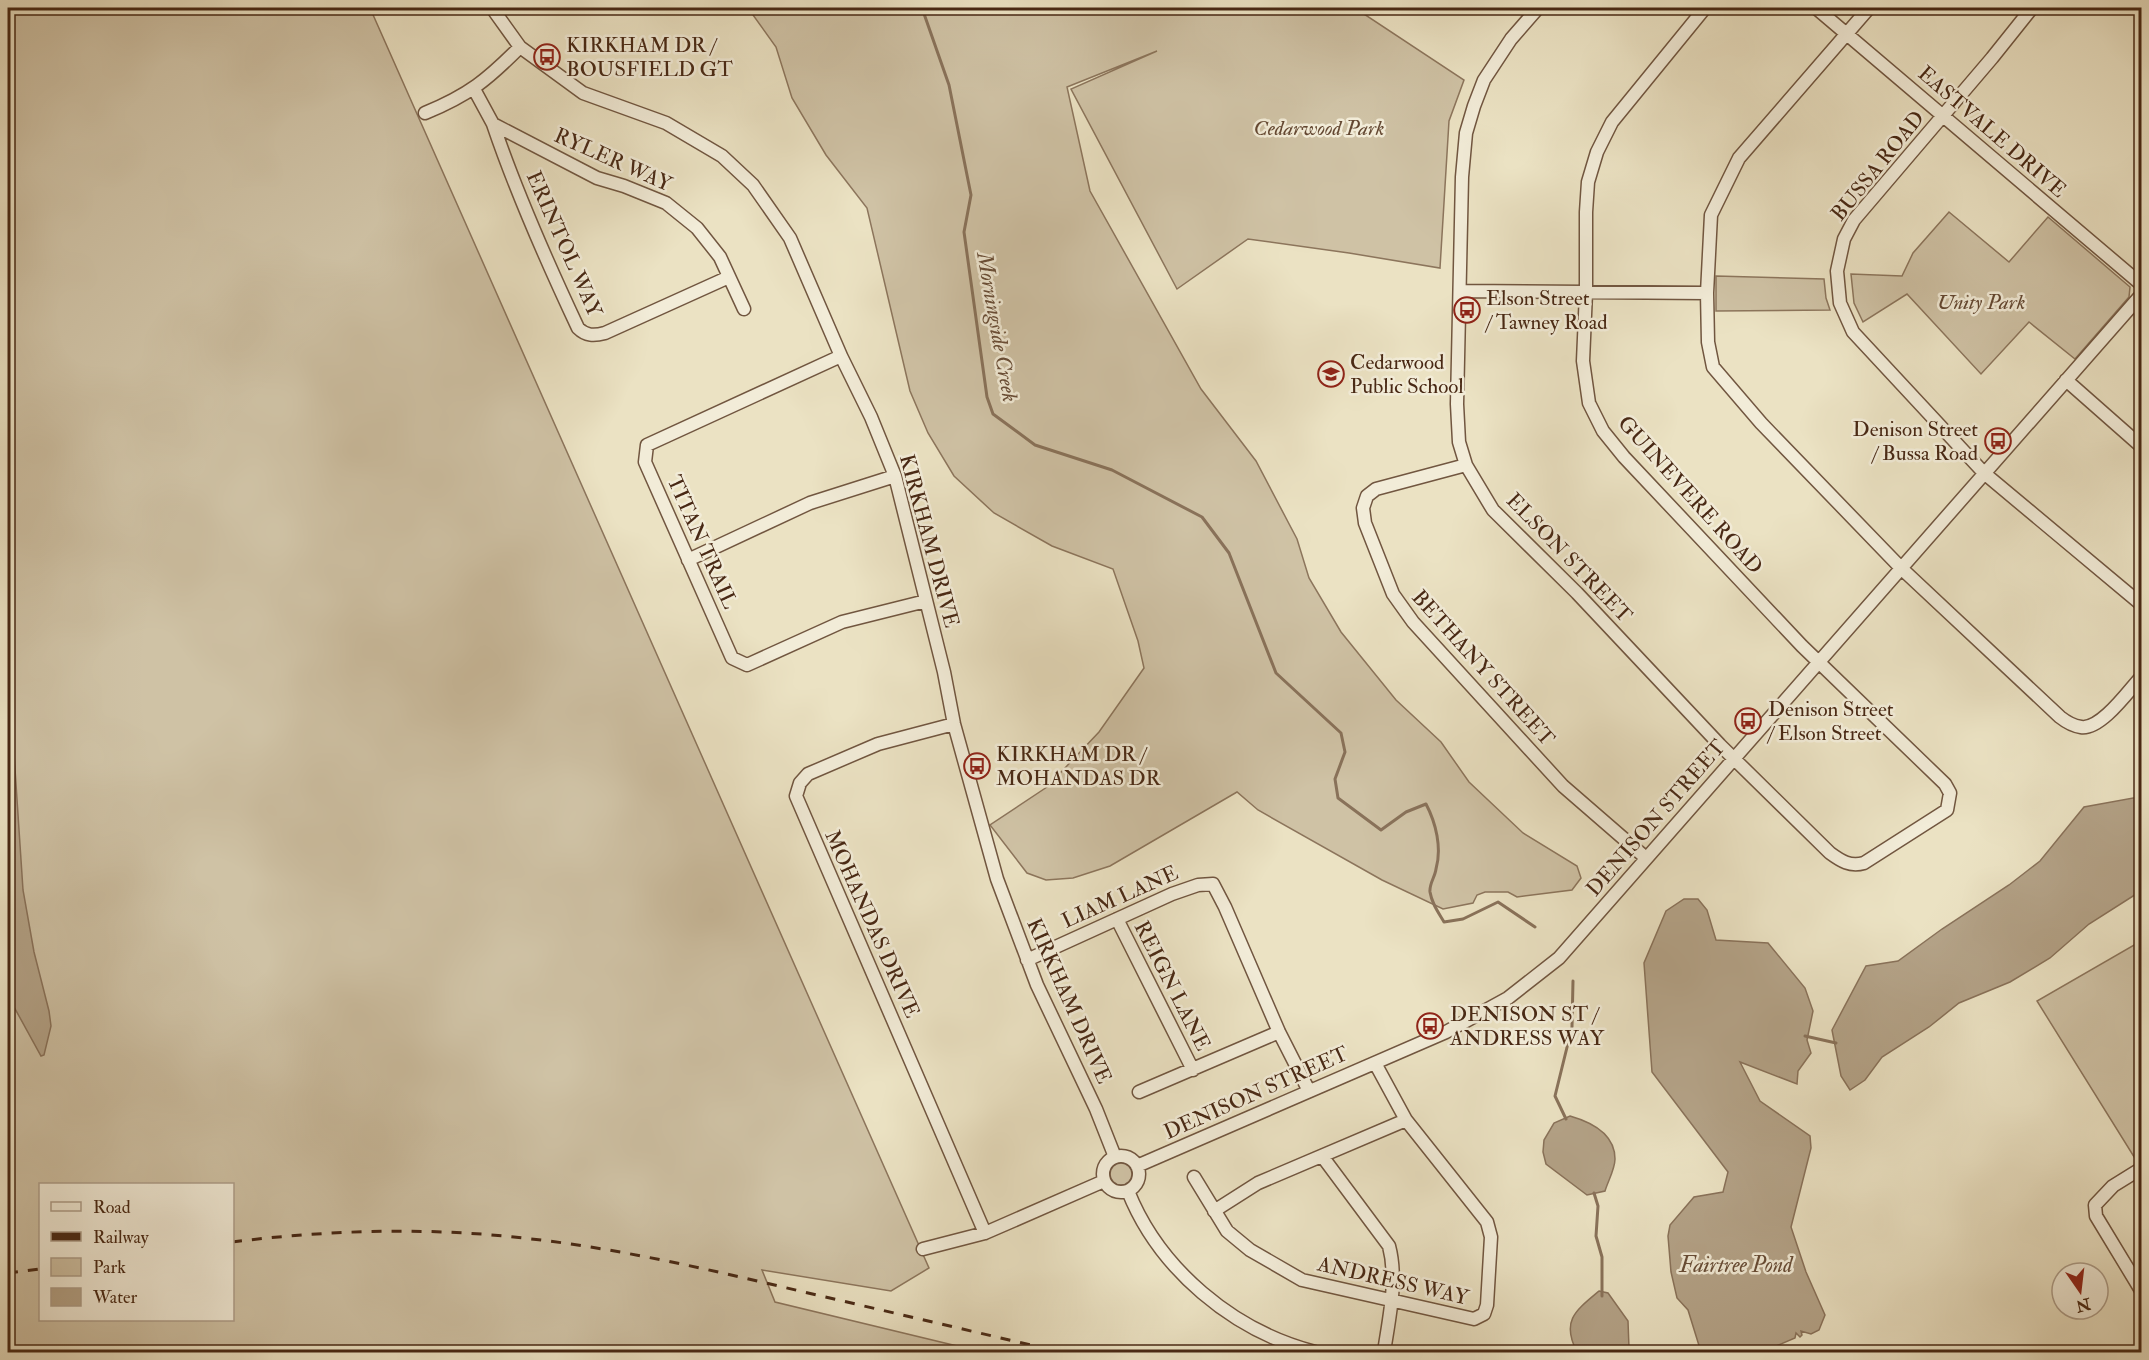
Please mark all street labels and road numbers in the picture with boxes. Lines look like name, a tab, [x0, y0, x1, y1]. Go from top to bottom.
street label: EASTVALE DRIVE	[1912, 60, 2072, 204]
street label: BUSSA ROAD	[1825, 105, 1931, 227]
street label: RYLER WAY	[550, 122, 677, 198]
street label: ERINTOL WAY	[520, 167, 608, 322]
street label: GUINEVERE ROAD	[1612, 410, 1768, 580]
street label: KIRKHAM DRIVE	[893, 451, 965, 631]
street label: TITAN TRAIL	[661, 471, 743, 613]
street label: ELSON STREET	[1500, 487, 1638, 629]
street label: BETHANY STREET	[1406, 584, 1561, 752]
street label: DENISON STREET	[1580, 734, 1732, 902]
street label: MOHANDAS DRIVE	[818, 826, 926, 1022]
street label: LIAM LANE	[1058, 859, 1182, 935]
street label: KIRKHAM DRIVE	[1020, 914, 1118, 1088]
street label: REIGN LANE	[1128, 916, 1216, 1056]
street label: DENISON STREET	[1160, 1040, 1353, 1146]
street label: ANDRESS WAY	[1314, 1250, 1472, 1312]

